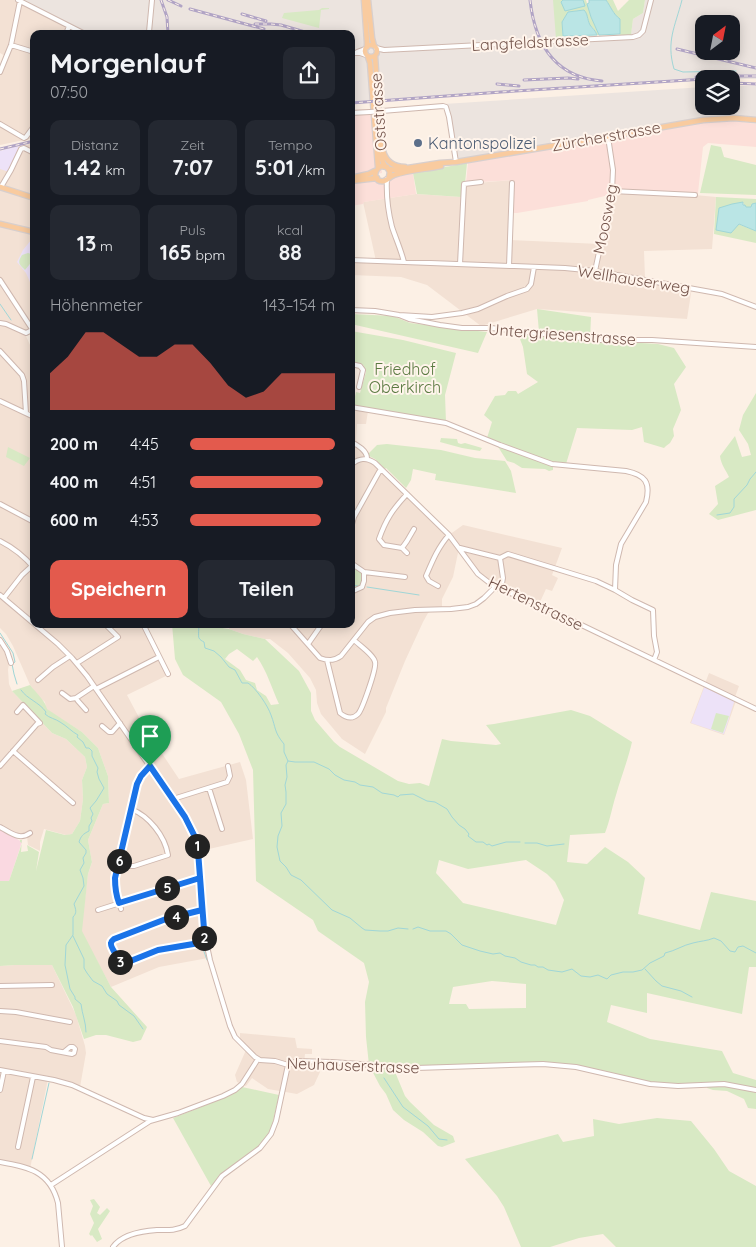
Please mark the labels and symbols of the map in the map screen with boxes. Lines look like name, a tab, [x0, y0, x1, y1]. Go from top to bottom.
north arrow	[695, 15, 740, 60]
street label: Langfeldstrasse	[471, 29, 589, 55]
street label: Oststrasse	[365, 72, 391, 152]
street label: Zürcherstrasse	[550, 117, 662, 155]
place label: Kantonspolizei	[428, 133, 536, 153]
marker: Kantonspolizei	[412, 137, 424, 149]
street label: Moosweg	[588, 182, 622, 256]
street label: Wellhauserweg	[576, 260, 692, 298]
street label: Untergriesenstrasse	[487, 319, 637, 349]
park label: Friedhof Oberkirch	[369, 359, 441, 397]
street label: Hertenstrasse	[485, 571, 587, 635]
pin	[129, 715, 171, 766]
pin: 1	[184, 834, 210, 858]
pin: 6	[106, 848, 132, 874]
pin: 5	[154, 876, 180, 900]
pin: 4	[164, 904, 188, 930]
pin: 2	[192, 926, 216, 950]
pin: 3	[108, 950, 132, 974]
street label: Neuhauserstrasse	[286, 1053, 420, 1077]

